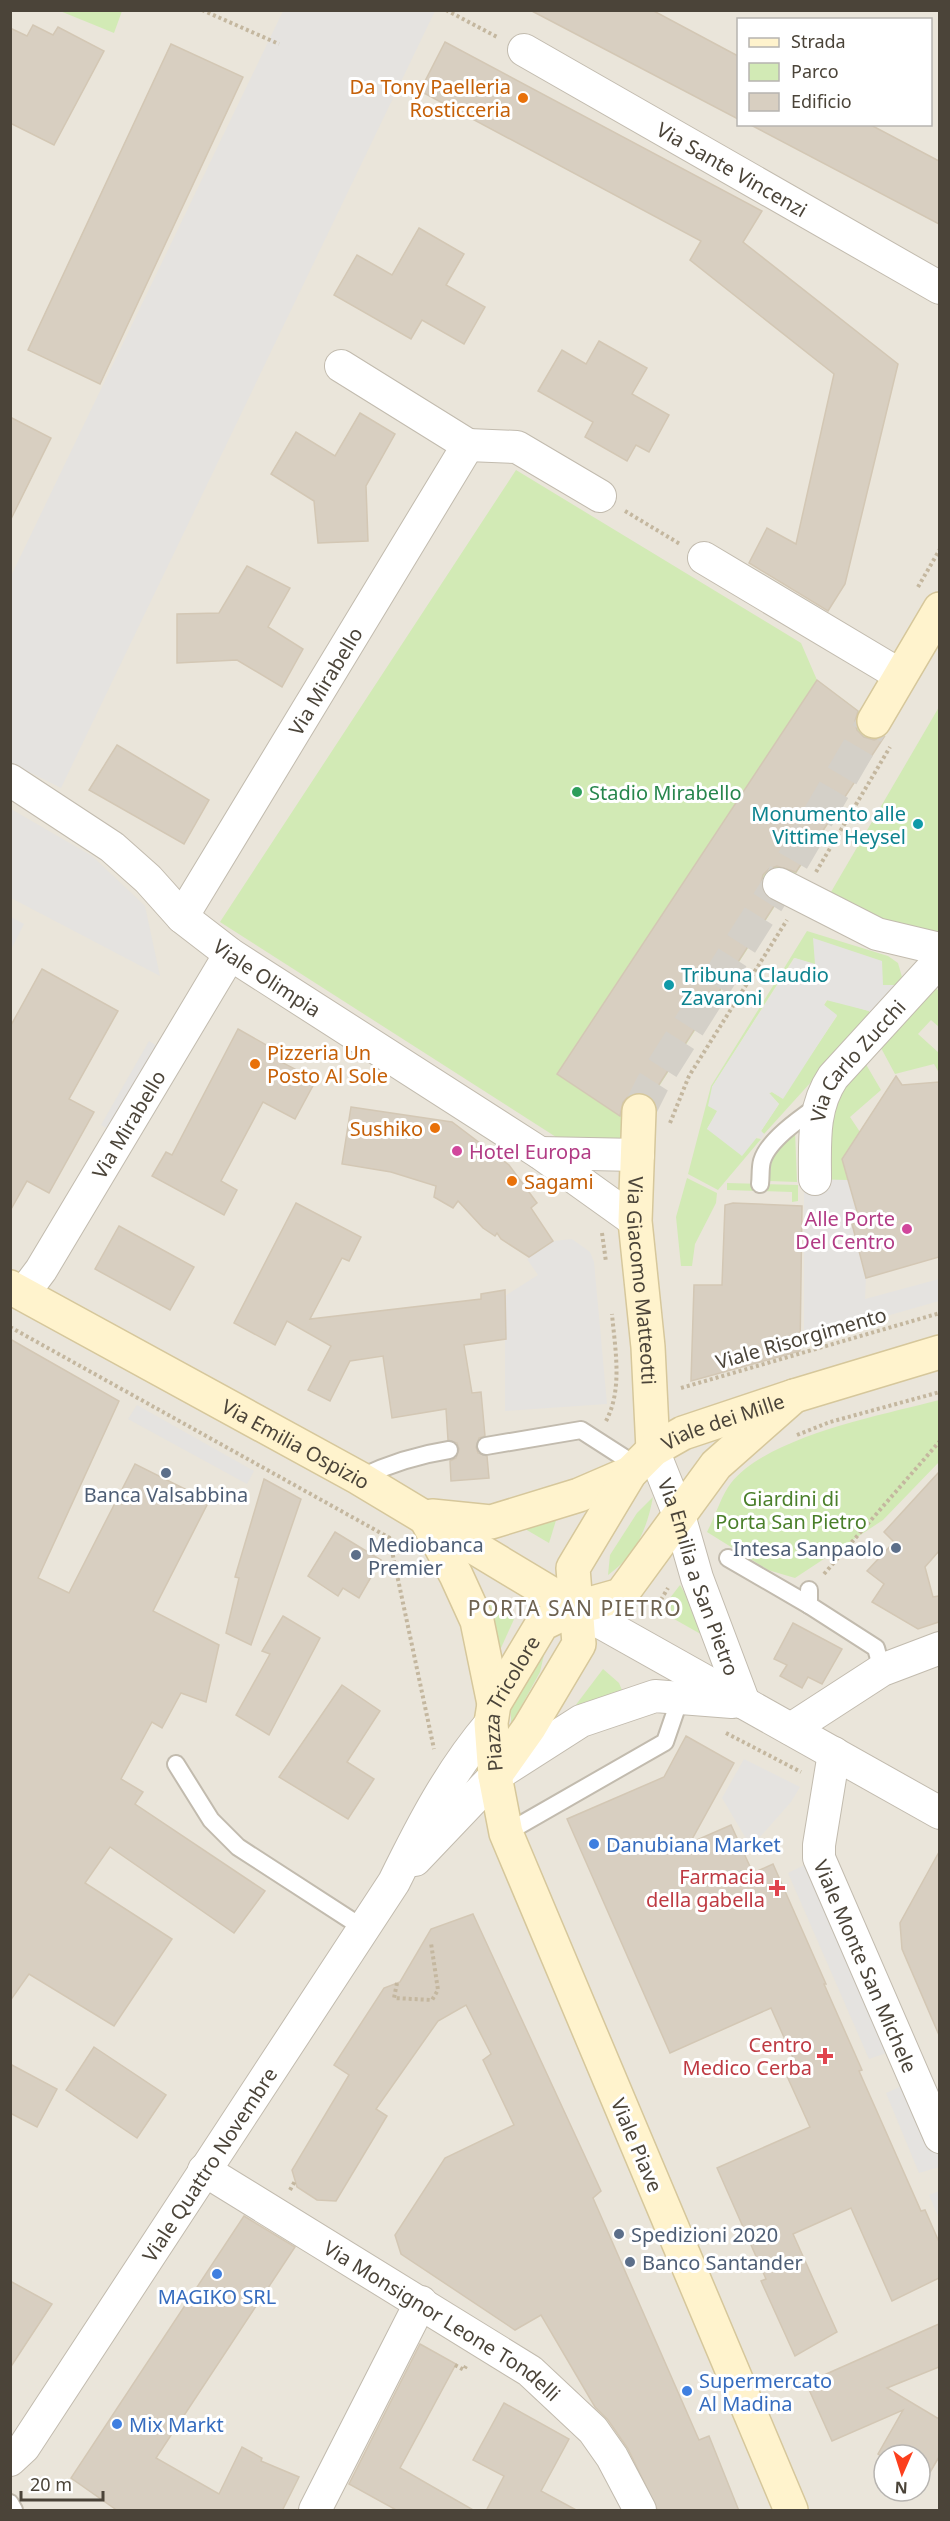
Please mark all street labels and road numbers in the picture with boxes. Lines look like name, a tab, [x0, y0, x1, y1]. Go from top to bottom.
street label: Via Sante Vincenzi	[652, 115, 813, 223]
street label: Via Mirabello	[282, 622, 368, 740]
street label: Viale Olimpia	[208, 933, 326, 1023]
street label: Via Carlo Zucchi	[803, 993, 911, 1124]
street label: Via Mirabello	[85, 1065, 171, 1183]
street label: Via Giacomo Matteotti	[621, 1176, 663, 1385]
street label: Viale Risorgimento	[712, 1301, 890, 1375]
street label: Viale dei Mille	[656, 1387, 788, 1456]
street label: Via Emilia Ospizio	[217, 1392, 375, 1495]
street label: Via Emilia a San Pietro	[652, 1474, 746, 1679]
street label: Piazza Tricolore	[477, 1630, 546, 1772]
street label: Viale Monte San Michele	[808, 1856, 924, 2077]
street label: Viale Quattro Novembre	[136, 2062, 283, 2267]
street label: Viale Piave	[605, 2094, 669, 2196]
street label: Via Monsignor Leone Tondelli	[319, 2234, 567, 2407]

